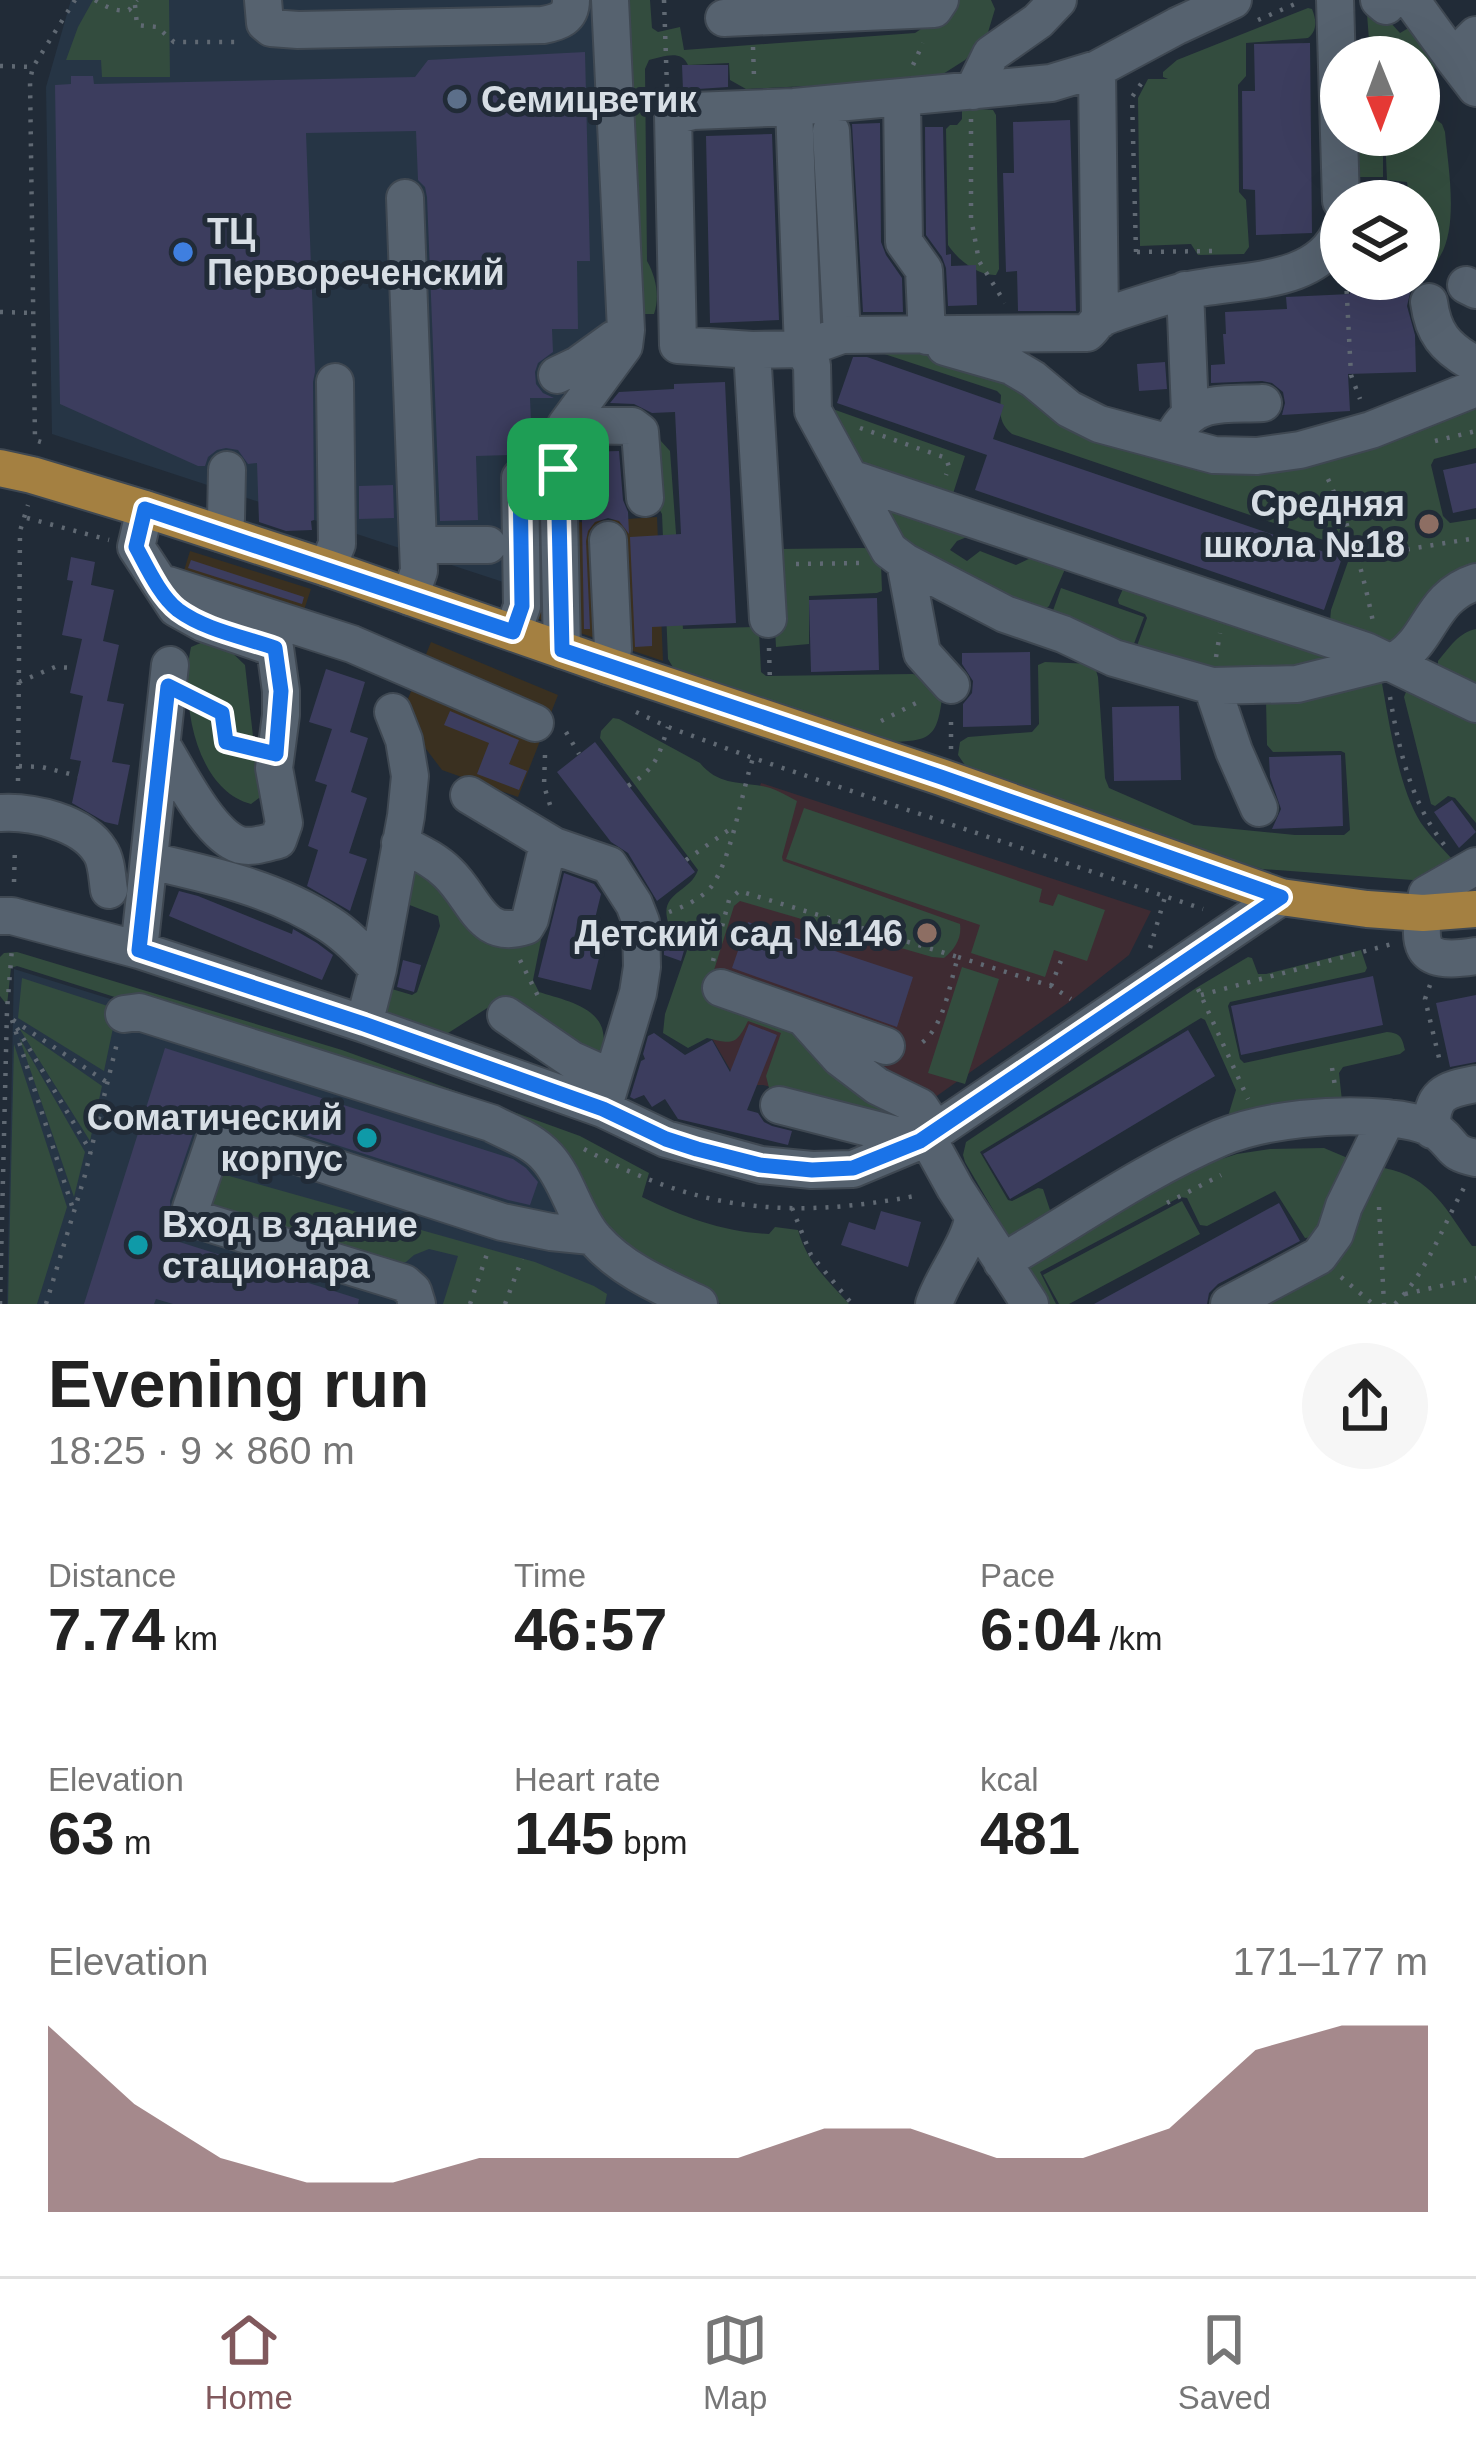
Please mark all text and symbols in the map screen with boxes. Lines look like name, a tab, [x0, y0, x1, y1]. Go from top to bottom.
north arrow	[1320, 36, 1440, 156]
map controls	[1320, 36, 1440, 300]
place label: Семицветик	[481, 79, 697, 120]
marker: Семицветик	[444, 86, 470, 112]
button: layers	[1320, 180, 1440, 300]
place label: ТЦ Первореченский	[207, 211, 505, 293]
marker: ТЦ Первореченский	[170, 239, 196, 265]
pin	[507, 418, 609, 520]
icon: arrive	[525, 436, 591, 502]
place label: Средняя школа №18	[1203, 483, 1405, 565]
marker: Средняя школа №18	[1416, 511, 1442, 537]
place label: Детский сад №146	[574, 913, 903, 954]
marker: Детский сад №146	[914, 920, 940, 946]
place label: Соматический корпус	[87, 1097, 343, 1179]
marker: Соматический корпус	[354, 1125, 380, 1151]
place label: Вход в здание стационара	[162, 1204, 418, 1286]
marker: Вход в здание стационара	[125, 1232, 151, 1258]
button: share	[1302, 1343, 1428, 1469]
text: Evening run	[48, 1347, 429, 1421]
text: 18:25 · 9 × 860 m	[48, 1429, 355, 1472]
text: Distance	[48, 1557, 176, 1594]
text: Time	[514, 1557, 586, 1594]
text: Pace	[980, 1557, 1055, 1594]
text: 7.74	[48, 1596, 165, 1663]
text: 46:57	[514, 1596, 667, 1663]
text: 6:04	[980, 1596, 1100, 1663]
text: km	[165, 1620, 218, 1657]
text: /km	[1100, 1620, 1162, 1657]
text: Elevation	[48, 1761, 184, 1798]
text: Heart rate	[514, 1761, 661, 1798]
text: kcal	[980, 1761, 1039, 1798]
text: 63	[48, 1800, 115, 1867]
text: 145	[514, 1800, 614, 1867]
text: 481	[980, 1800, 1080, 1867]
text: m	[115, 1824, 151, 1861]
text: bpm	[614, 1824, 687, 1861]
text: Elevation	[48, 1940, 208, 1983]
text: 171–177 m	[1233, 1940, 1428, 1983]
tab: Home	[205, 2307, 293, 2417]
tab: Map	[702, 2307, 768, 2417]
tab: Saved	[1178, 2307, 1271, 2417]

